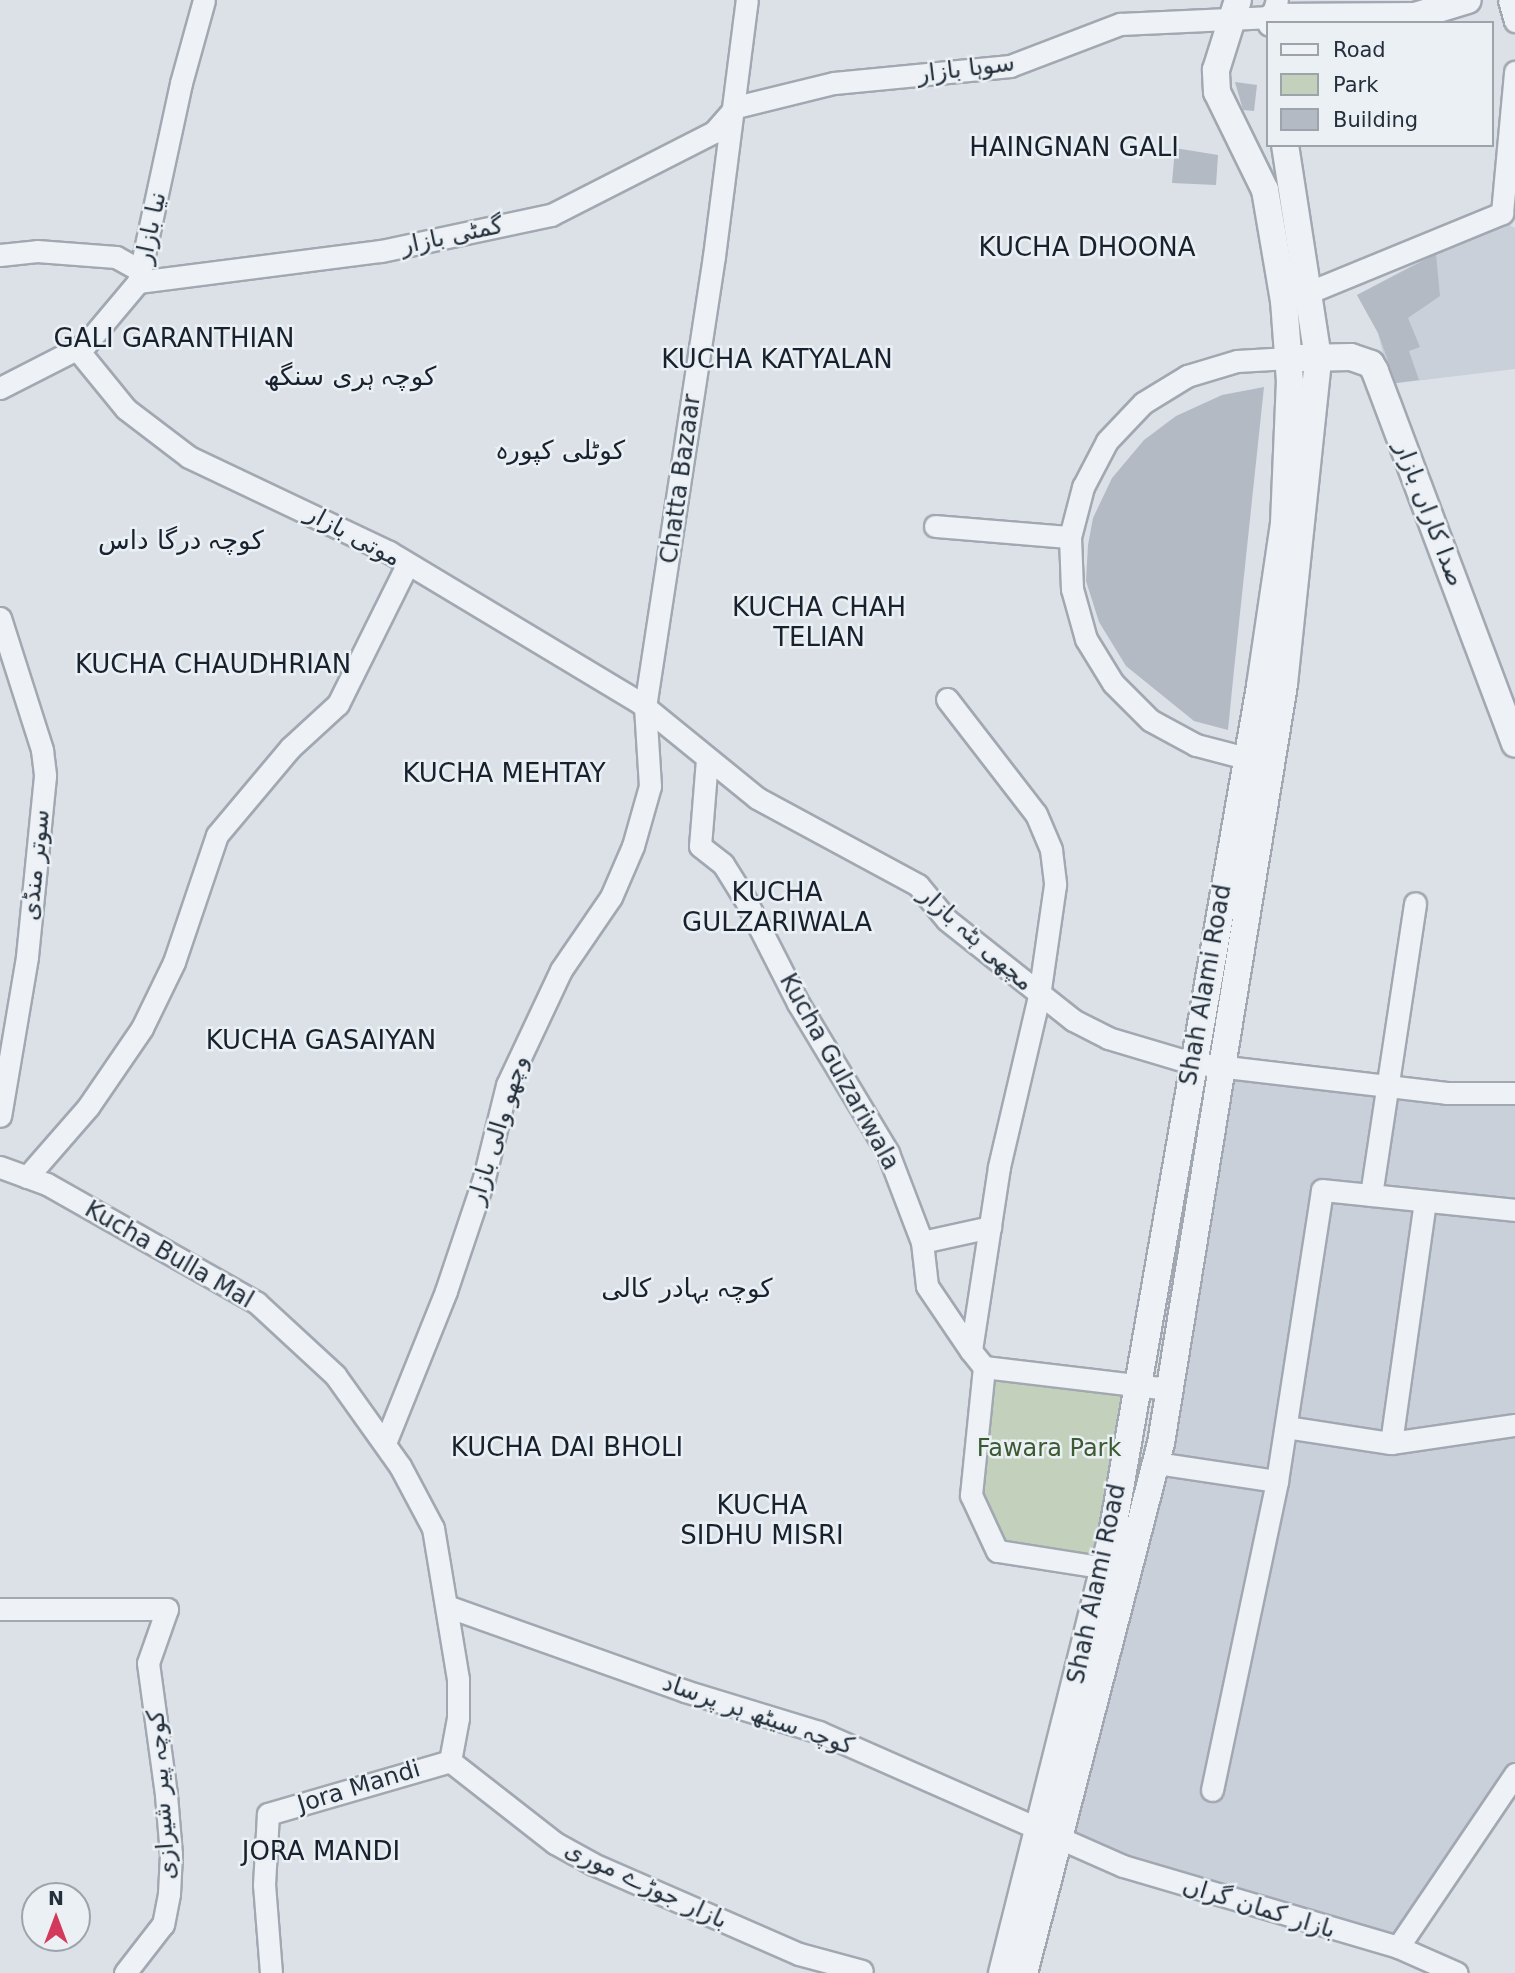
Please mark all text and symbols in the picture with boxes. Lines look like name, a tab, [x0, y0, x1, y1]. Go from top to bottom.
legend	[1266, 21, 1494, 147]
text: Road	[1333, 38, 1386, 62]
street label: سوہا بازار	[916, 49, 1016, 89]
text: Park	[1333, 73, 1378, 97]
text: Building	[1333, 108, 1418, 132]
district label: HAINGNAN GALI	[958, 132, 1190, 164]
street label: نیا بازار	[129, 189, 173, 267]
street label: گمٹی بازار	[398, 211, 506, 261]
district label: KUCHA DHOONA	[968, 232, 1206, 264]
district label: GALI GARANTHIAN	[40, 323, 308, 355]
district label: KUCHA KATYALAN	[649, 344, 905, 376]
district label: کوچہ ہری سنگھ	[264, 361, 436, 393]
street label: Chatta Bazaar	[655, 392, 707, 566]
district label: کوٹلی کپورہ	[497, 435, 625, 467]
street label: صدا کاراں بازار	[1388, 437, 1470, 591]
street label: موتی بازار	[301, 499, 405, 573]
district label: کوچہ درگا داس	[98, 525, 264, 557]
district label: KUCHA CHAH TELIAN	[723, 592, 915, 654]
district label: KUCHA CHAUDHRIAN	[61, 649, 365, 681]
district label: KUCHA MEHTAY	[392, 758, 616, 790]
street label: سوتر منڈی	[16, 808, 56, 922]
district label: KUCHA GULZARIWALA	[672, 877, 882, 938]
street label: مچھی ہٹہ بازار	[913, 880, 1039, 998]
street label: Shah Alami Road	[1174, 882, 1238, 1088]
street label: Kucha Gulzariwala	[773, 969, 905, 1175]
district label: KUCHA GASAIYAN	[193, 1025, 449, 1057]
street label: وچھو والی بازار	[462, 1052, 534, 1208]
street label: Kucha Bulla Mal	[80, 1195, 258, 1315]
district label: کوچہ بہادر کالی	[601, 1273, 773, 1305]
district label: KUCHA DAI BHOLI	[438, 1432, 696, 1464]
park label: Fawara Park	[977, 1435, 1121, 1463]
street label: Shah Alami Road	[1062, 1481, 1132, 1687]
district label: KUCHA SIDHU MISRI	[671, 1490, 853, 1552]
street label: کوچہ سیٹھ ہر پرساد	[659, 1669, 857, 1761]
street label: کوچہ پیر شیرازی	[142, 1709, 182, 1881]
street label: Jora Mandi	[294, 1755, 424, 1819]
street label: بازار جوڑے موری	[560, 1835, 732, 1935]
district label: JORA MANDI	[233, 1836, 409, 1868]
street label: بازار کمان گراں	[1179, 1871, 1339, 1945]
north arrow	[21, 1882, 91, 1952]
text: N	[48, 1887, 64, 1909]

